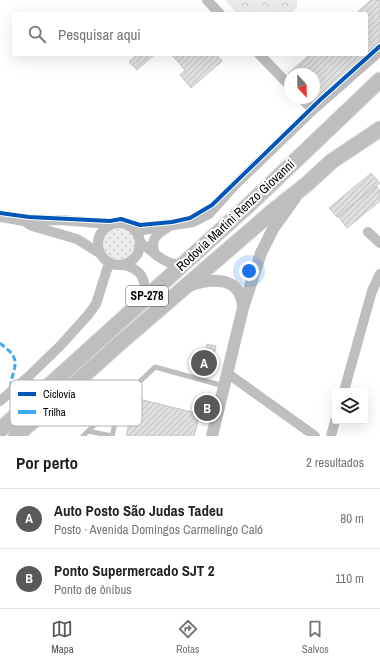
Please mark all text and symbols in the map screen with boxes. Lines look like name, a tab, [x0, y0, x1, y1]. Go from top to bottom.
search box	[12, 12, 368, 56]
icon: search	[26, 23, 48, 45]
text: Pesquisar aqui	[58, 24, 141, 45]
north arrow	[284, 68, 320, 104]
street label: Rodovia Martini Renzo Giovanni	[173, 156, 298, 275]
your location	[239, 261, 259, 281]
road number: SP-278	[126, 286, 168, 306]
pin: A	[191, 348, 217, 378]
legend	[10, 380, 142, 426]
text: Ciclovia	[43, 387, 76, 401]
map controls	[332, 388, 368, 424]
button: layers	[332, 388, 368, 424]
pin: B	[194, 393, 220, 423]
text: Trilha	[43, 405, 66, 419]
text: Por perto	[16, 451, 78, 474]
text: 2 resultados	[306, 454, 364, 471]
text: Auto Posto São Judas Tadeu	[54, 500, 223, 521]
text: A	[25, 510, 33, 527]
text: 80 m	[340, 510, 364, 527]
text: Posto · Avenida Domingos Carmelingo Caló	[54, 521, 263, 538]
text: Ponto Supermercado SJT 2	[54, 560, 215, 581]
text: B	[25, 570, 33, 587]
text: 110 m	[335, 570, 364, 587]
text: Ponto de ônibus	[54, 581, 132, 598]
tab: Mapa	[51, 618, 74, 656]
tab: Rotas	[176, 618, 200, 656]
tab: Salvos	[302, 618, 329, 656]

